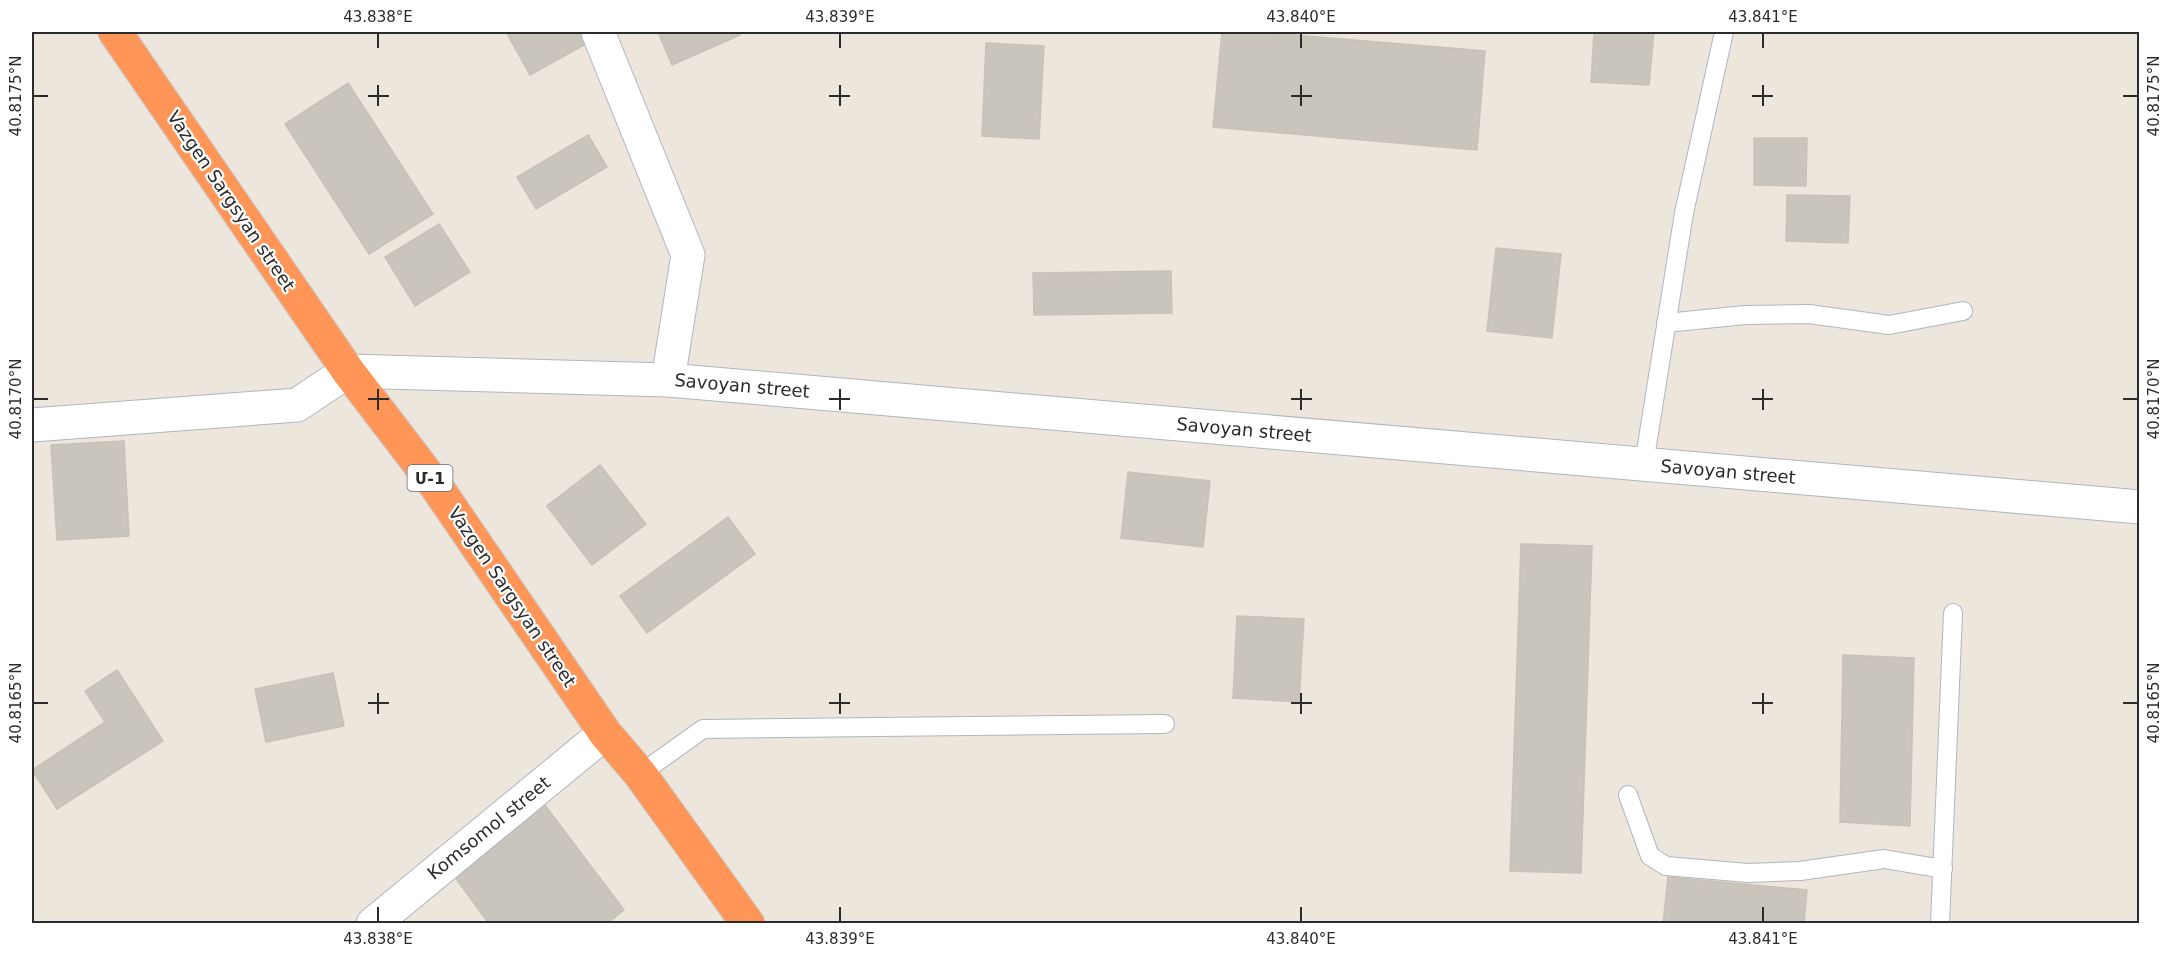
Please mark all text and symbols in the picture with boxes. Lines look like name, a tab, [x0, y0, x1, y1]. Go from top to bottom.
text: 43.838°E	[343, 8, 413, 26]
text: 43.839°E	[805, 8, 875, 26]
text: 43.840°E	[1266, 8, 1336, 26]
text: 43.841°E	[1728, 8, 1798, 26]
text: 40.8175°N	[7, 56, 25, 136]
text: 40.8175°N	[2145, 56, 2163, 136]
street label: Vazgen Sargsyan street	[163, 107, 300, 295]
text: 40.8170°N	[7, 359, 25, 439]
text: 40.8170°N	[2145, 359, 2163, 439]
street label: Savoyan street	[674, 369, 810, 402]
street label: Savoyan street	[1176, 413, 1312, 446]
street label: Savoyan street	[1660, 455, 1796, 488]
road number: Մ-1	[408, 465, 452, 491]
street label: Vazgen Sargsyan street	[444, 503, 581, 691]
text: 40.8165°N	[7, 663, 25, 743]
text: 40.8165°N	[2145, 663, 2163, 743]
street label: Komsomol street	[423, 772, 554, 884]
text: 43.838°E	[343, 930, 413, 948]
text: 43.839°E	[805, 930, 875, 948]
text: 43.840°E	[1266, 930, 1336, 948]
text: 43.841°E	[1728, 930, 1798, 948]

